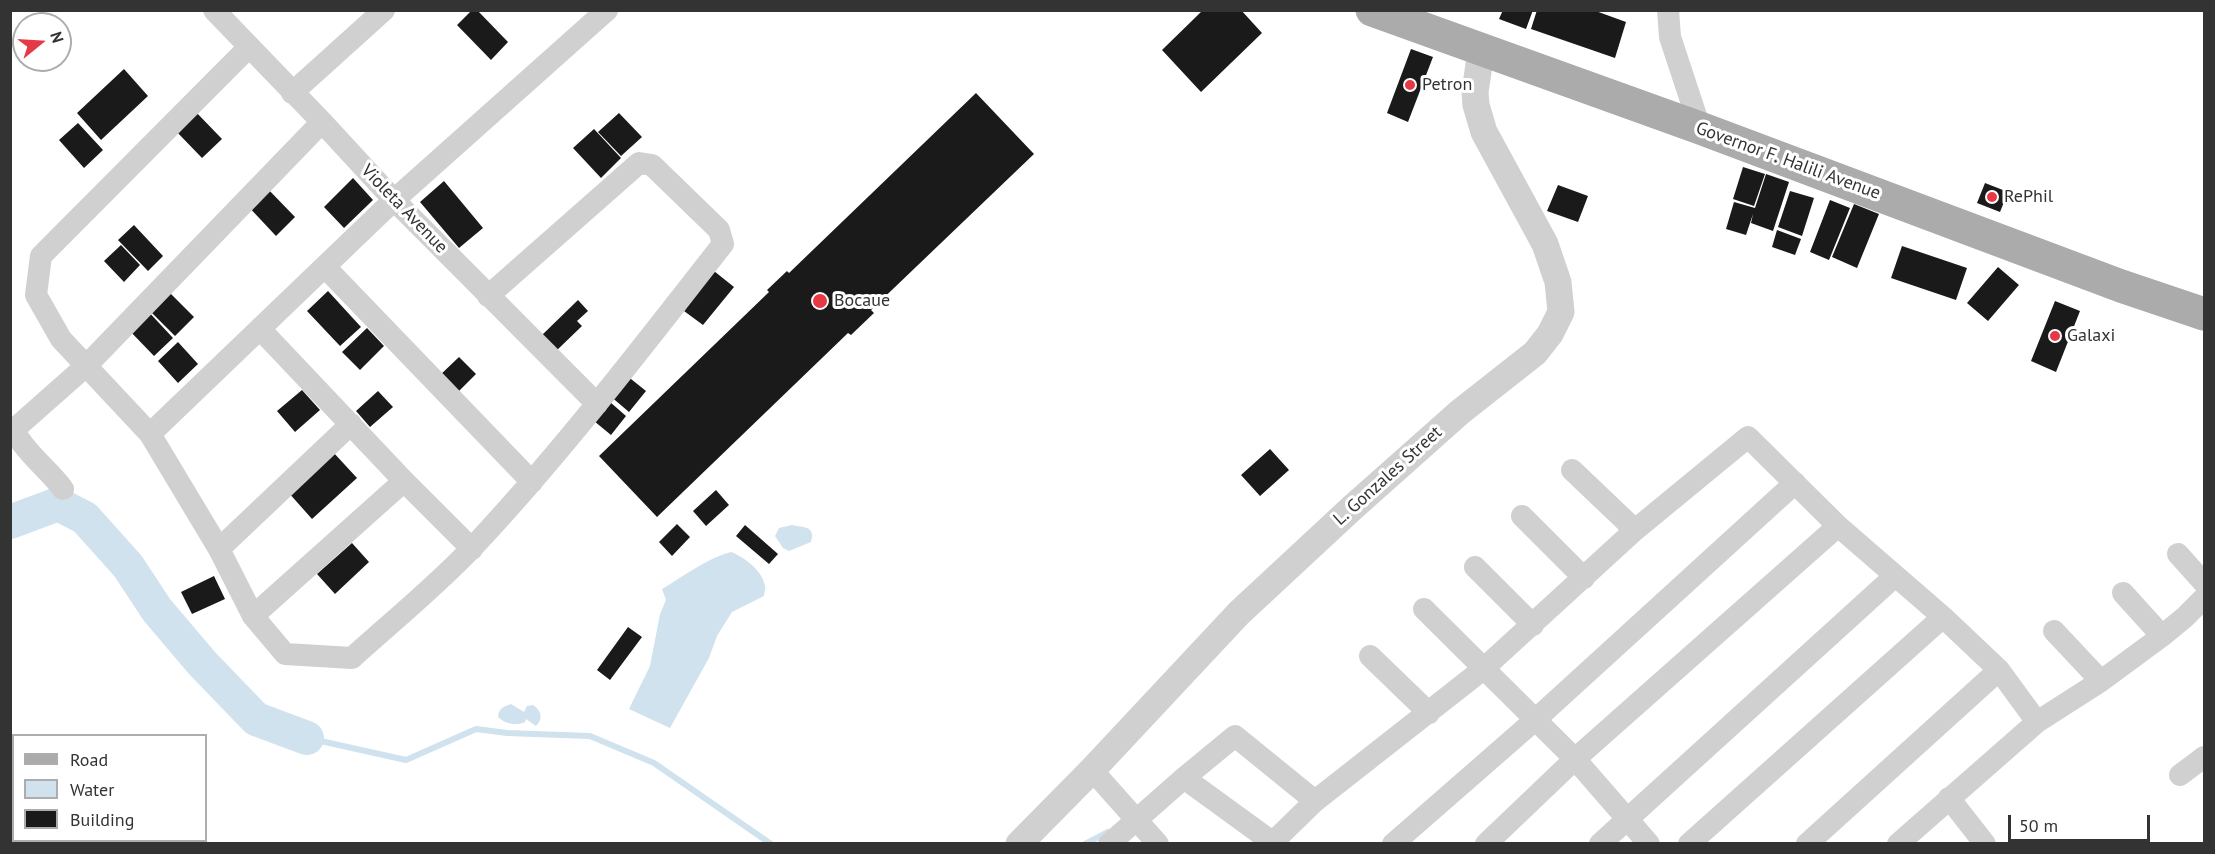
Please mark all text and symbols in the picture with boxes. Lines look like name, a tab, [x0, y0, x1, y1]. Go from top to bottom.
north arrow	[12, 12, 72, 72]
text: N	[46, 29, 68, 45]
place label: Petron	[1422, 74, 1472, 96]
marker: Petron	[1403, 78, 1417, 92]
street label: Governor F. Halili Avenue	[1693, 118, 1883, 204]
street label: Violeta Avenue	[356, 160, 452, 258]
place label: RePhil	[2004, 186, 2053, 208]
marker: RePhil	[1985, 190, 1999, 204]
place label: Bocaue	[834, 290, 890, 312]
marker: Bocaue	[811, 292, 829, 310]
place label: Galaxi	[2067, 325, 2115, 347]
marker: Galaxi	[2048, 329, 2062, 343]
street label: L. Gonzales Street	[1329, 422, 1447, 530]
legend	[12, 734, 207, 842]
text: Road	[70, 748, 108, 771]
text: Water	[70, 778, 114, 801]
scale bar	[2011, 803, 2154, 841]
text: Building	[70, 808, 134, 831]
text: 50 m	[2019, 814, 2058, 837]

